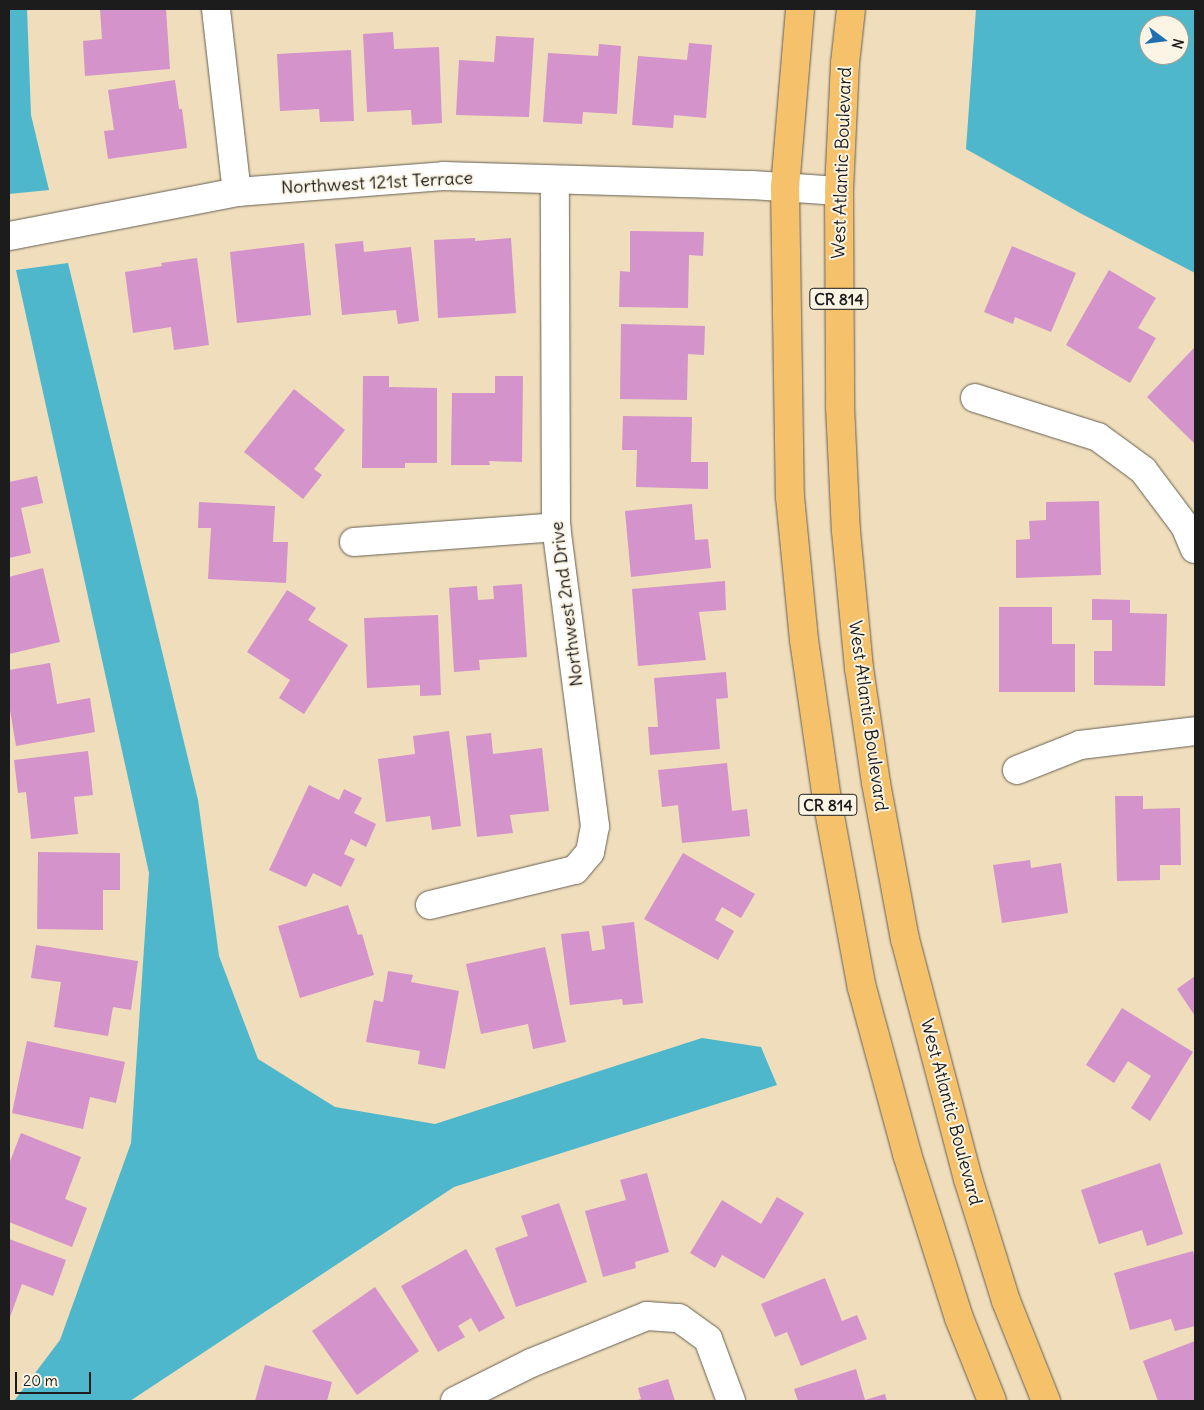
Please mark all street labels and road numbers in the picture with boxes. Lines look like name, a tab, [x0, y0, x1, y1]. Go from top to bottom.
street label: West Atlantic Boulevard	[828, 67, 856, 259]
street label: Northwest 121st Terrace	[280, 167, 474, 199]
road number: CR 814	[809, 286, 869, 312]
street label: Northwest 2nd Drive	[546, 520, 588, 688]
street label: West Atlantic Boulevard	[844, 619, 892, 813]
road number: CR 814	[798, 792, 858, 818]
street label: West Atlantic Boulevard	[916, 1016, 986, 1208]

